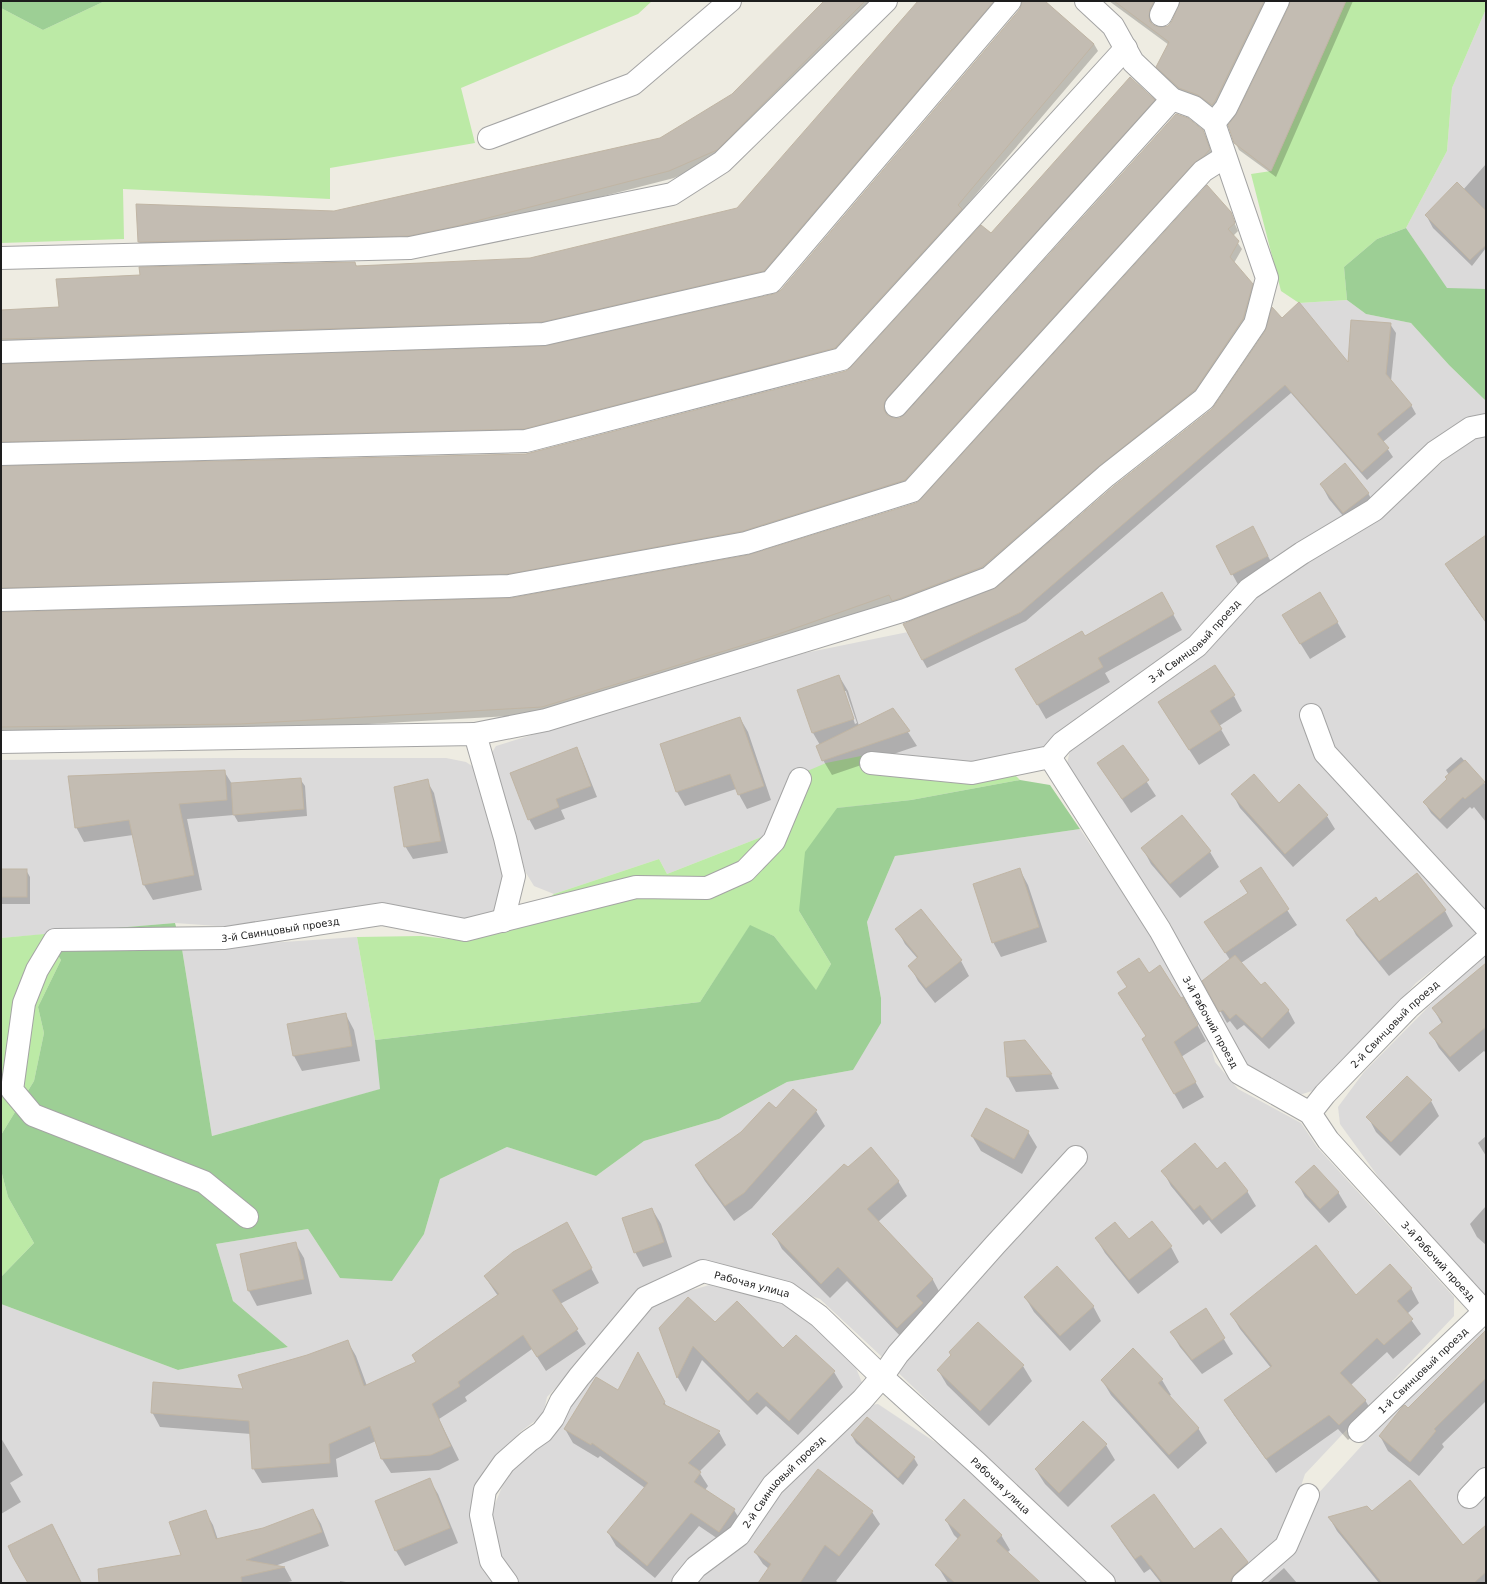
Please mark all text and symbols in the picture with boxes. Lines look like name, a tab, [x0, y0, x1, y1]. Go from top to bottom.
street label: 3-й Свинцовый проезд	[1146, 597, 1242, 685]
street label: 3-й Свинцовый проезд	[221, 915, 340, 944]
street label: 3-й Рабочий проезд	[1181, 974, 1241, 1070]
street label: 2-й Свинцовый проезд	[1348, 978, 1441, 1070]
street label: 3-й Рабочий проезд	[1399, 1219, 1477, 1303]
street label: Рабочая улица	[713, 1269, 791, 1299]
street label: 1-й Свинцовый проезд	[1376, 1325, 1470, 1415]
street label: 2-й Свинцовый проезд	[740, 1433, 827, 1530]
street label: Рабочая улица	[969, 1455, 1033, 1516]

